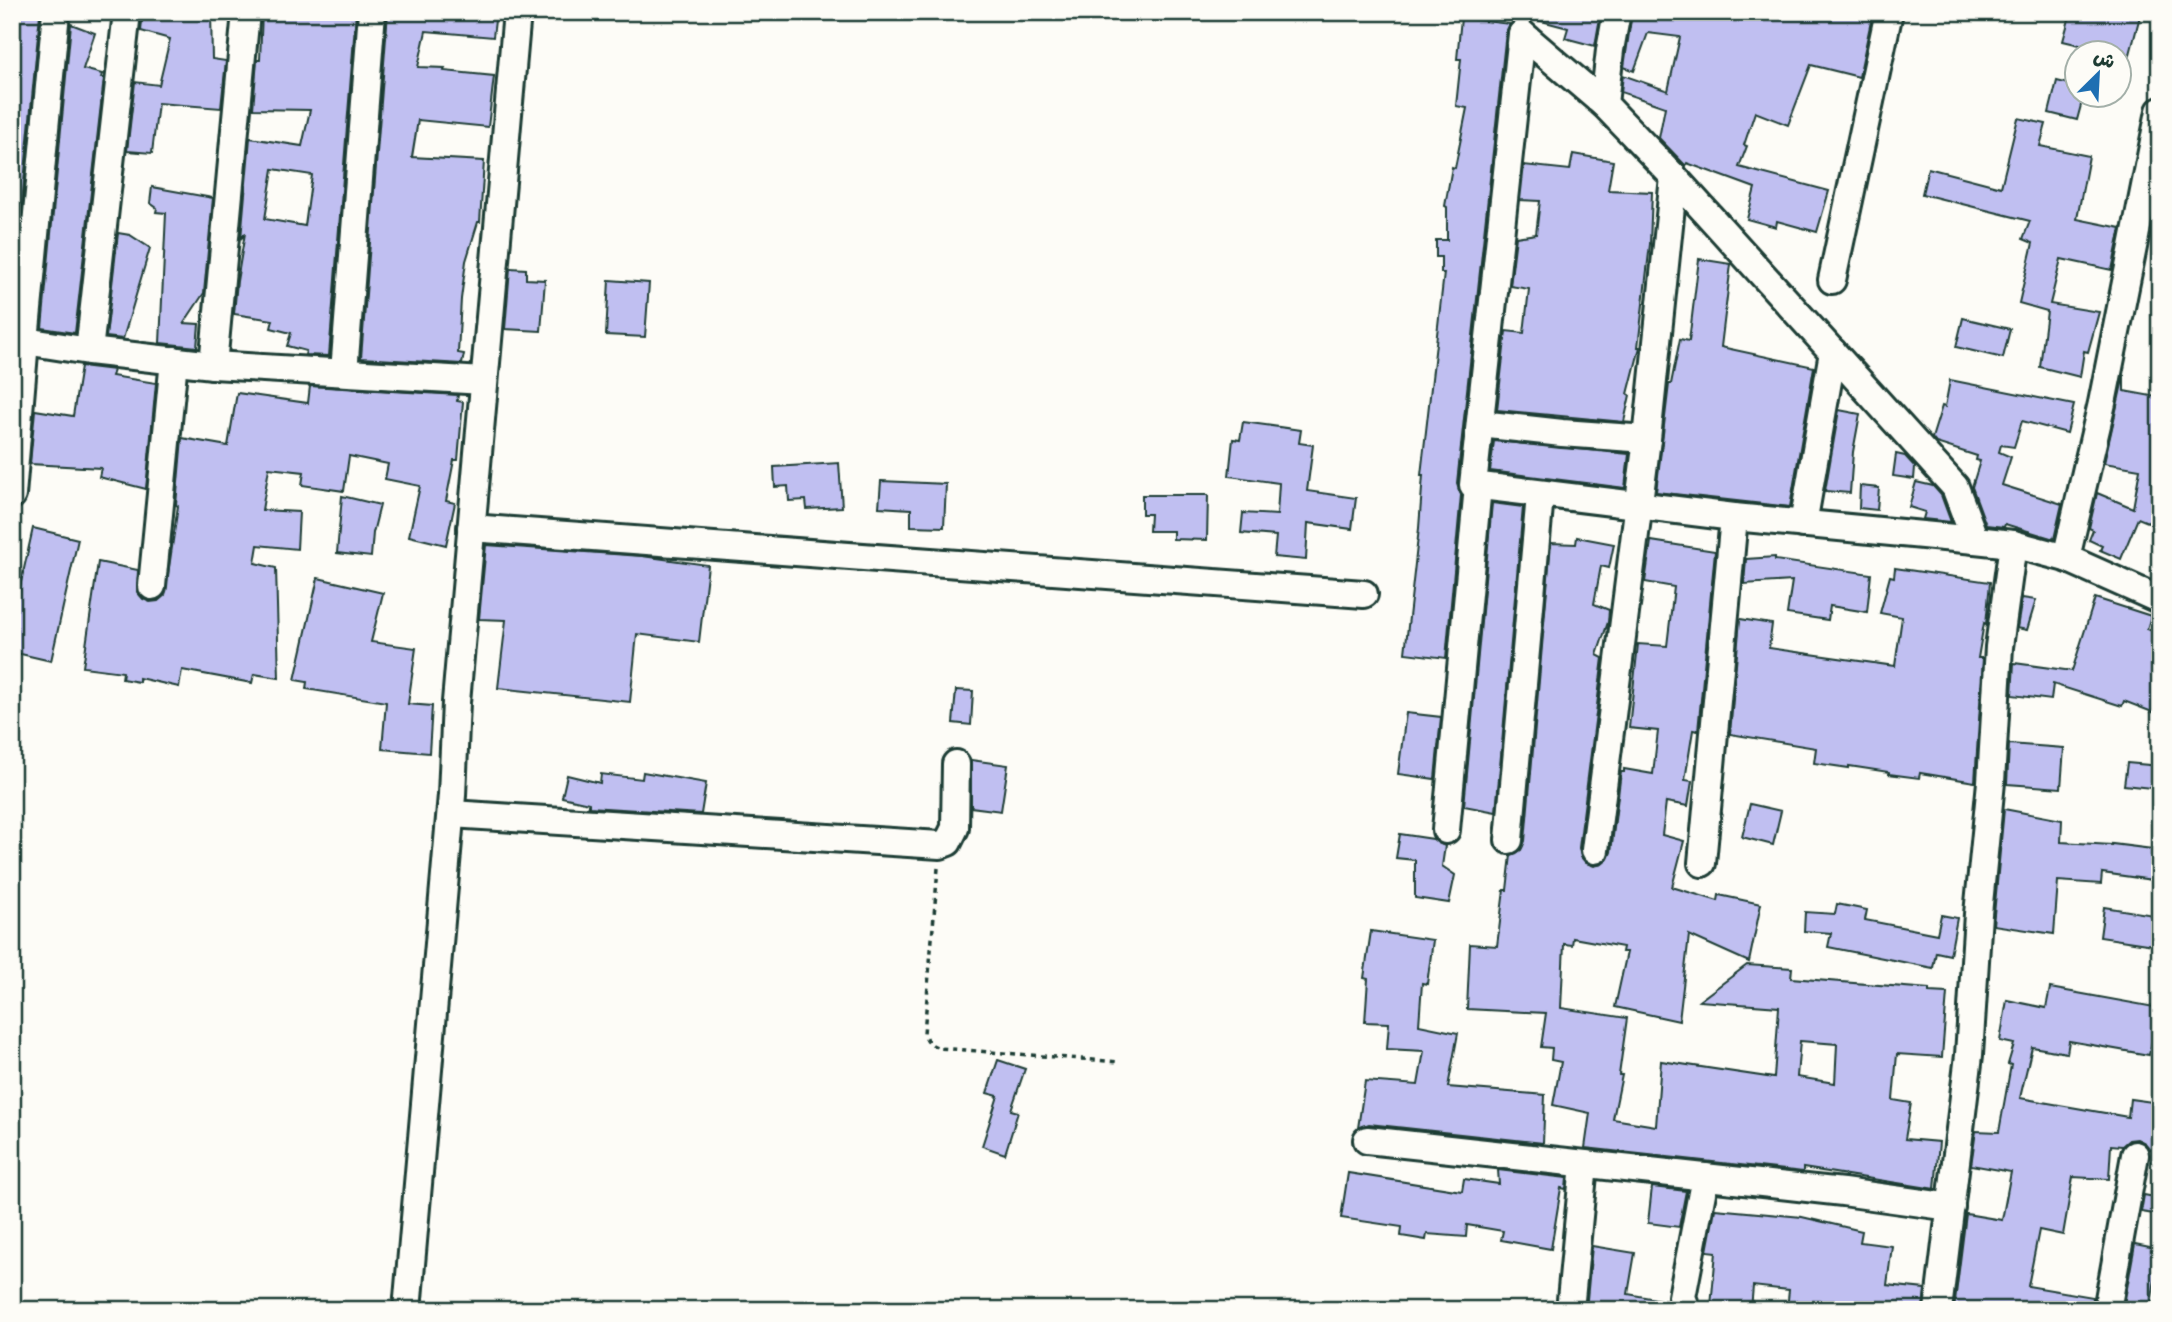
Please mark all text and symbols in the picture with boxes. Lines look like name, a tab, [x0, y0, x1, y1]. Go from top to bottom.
north arrow	[2064, 38, 2134, 108]
text: ش	[2090, 44, 2119, 76]

